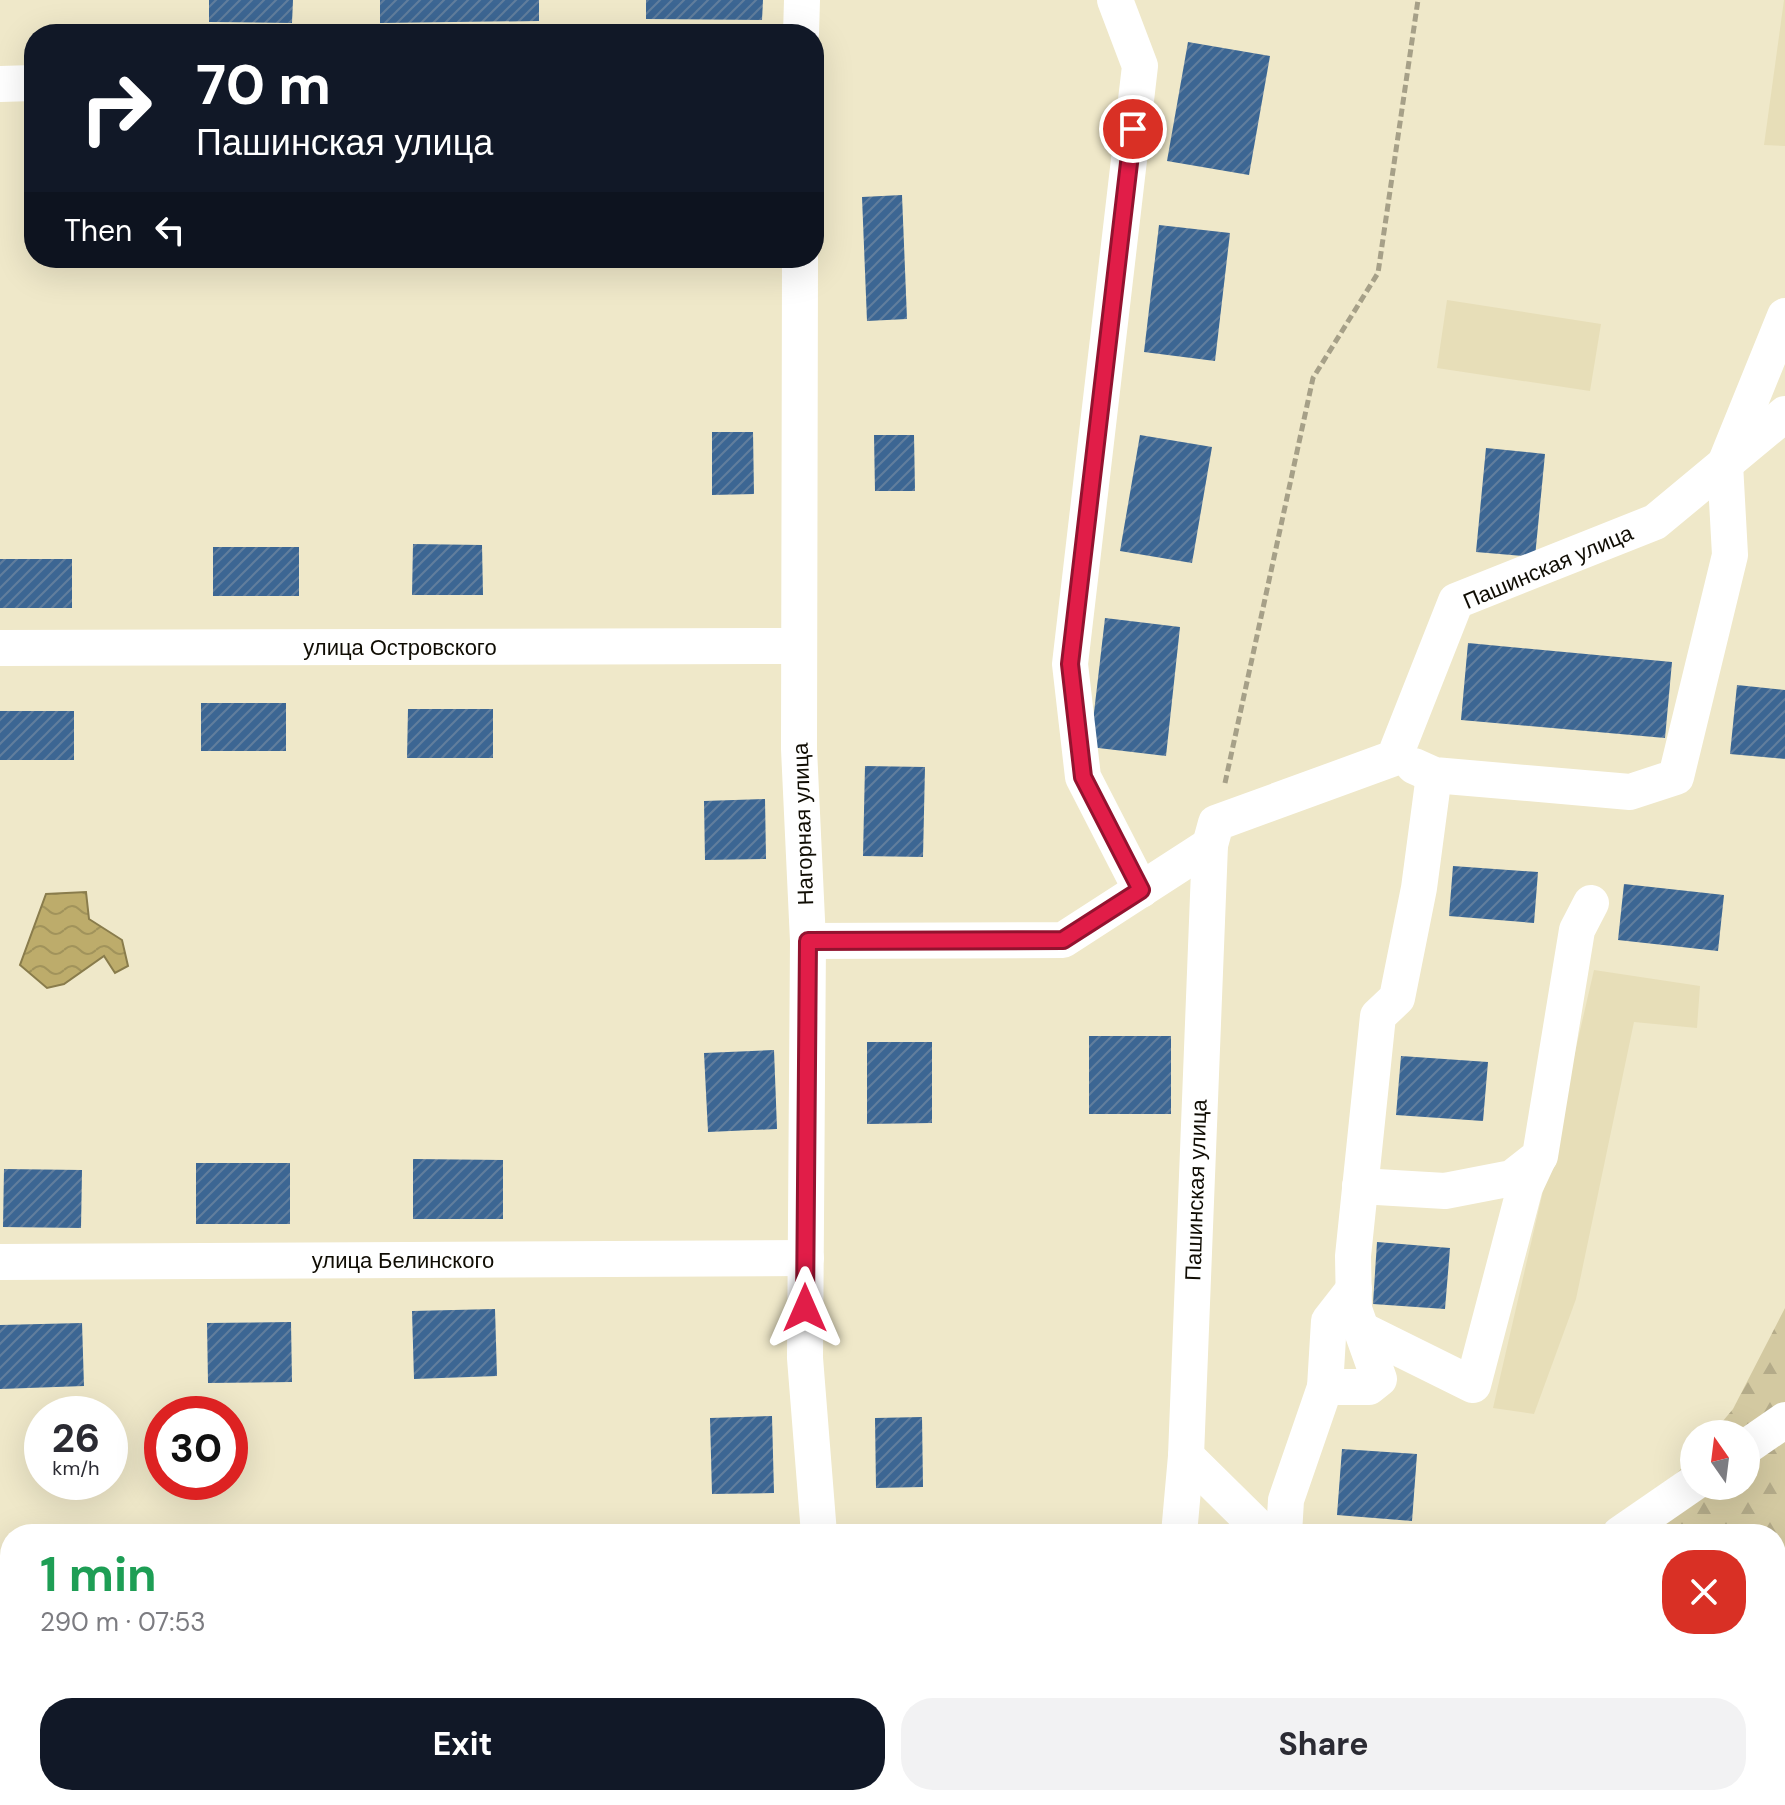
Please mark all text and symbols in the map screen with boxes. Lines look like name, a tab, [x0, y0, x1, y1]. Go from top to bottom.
text: 70 m	[196, 48, 331, 121]
icon: right	[64, 56, 168, 160]
pin	[1099, 95, 1167, 163]
icon: arrive	[1111, 107, 1155, 151]
text: Пашинская улица	[196, 119, 493, 166]
icon: left	[148, 208, 192, 252]
text: Then	[64, 211, 132, 250]
street label: Пашинская улица	[1459, 518, 1638, 616]
street label: улица Островского	[303, 633, 497, 662]
street label: Нагорная улица	[786, 741, 820, 906]
street label: Пашинская улица	[1178, 1098, 1214, 1281]
street label: улица Белинского	[312, 1246, 494, 1275]
position arrow	[763, 1266, 847, 1350]
speed limit sign: 30	[144, 1396, 248, 1500]
text: 26	[52, 1412, 100, 1464]
north arrow	[1680, 1420, 1760, 1500]
map controls	[1680, 1420, 1760, 1500]
text: km/h	[52, 1455, 100, 1481]
text: 1 min	[40, 1543, 157, 1606]
button: close	[1662, 1550, 1746, 1634]
text: 290 m · 07:53	[40, 1605, 206, 1639]
button: Exit	[40, 1698, 885, 1790]
button: Share	[901, 1698, 1746, 1790]

